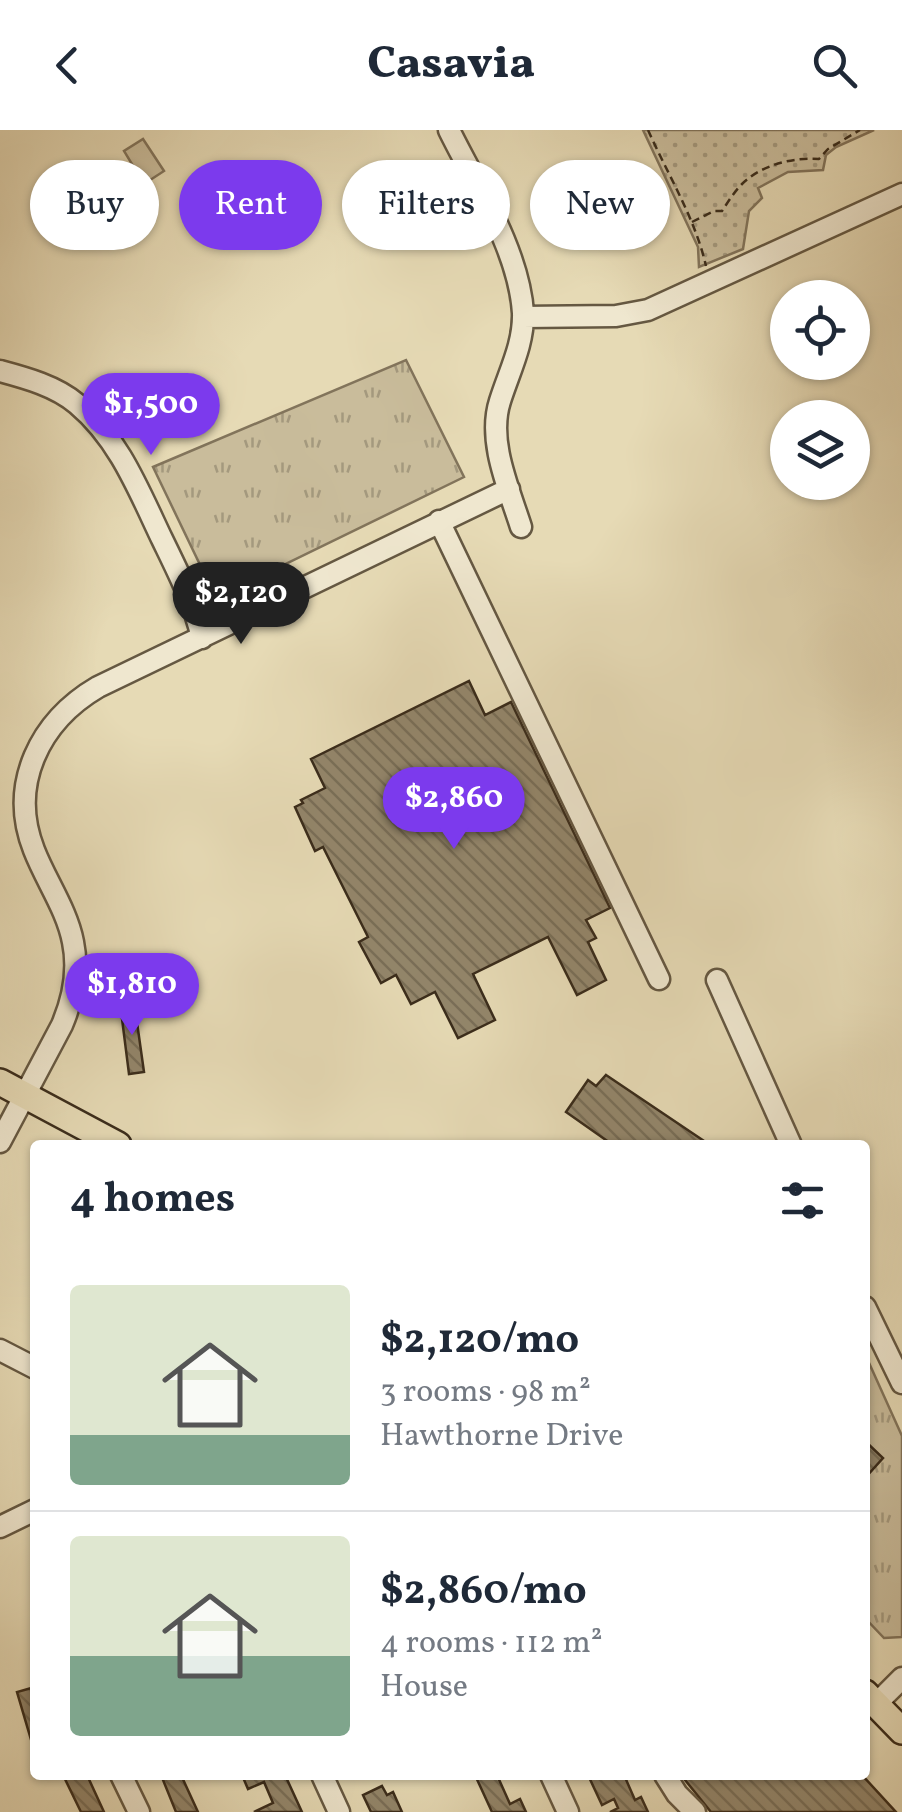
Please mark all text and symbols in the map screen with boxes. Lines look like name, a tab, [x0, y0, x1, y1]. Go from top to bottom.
text: Casavia	[367, 34, 535, 97]
icon: back	[40, 38, 95, 93]
icon: search	[807, 38, 862, 93]
chip: Buy	[30, 160, 159, 250]
chip: Rent	[179, 160, 322, 250]
chip: Filters	[342, 160, 510, 250]
chip: New	[530, 160, 670, 250]
map controls	[770, 280, 870, 500]
button: locate	[770, 280, 870, 380]
pin: $1,500	[70, 373, 232, 458]
text: $1,500	[104, 383, 198, 427]
button: layers	[770, 400, 870, 500]
pin: $2,120	[160, 562, 322, 647]
text: $2,120	[195, 572, 287, 616]
pin: $2,860	[373, 767, 535, 852]
text: $2,860	[405, 777, 503, 821]
pin: $1,810	[51, 953, 213, 1038]
text: $1,810	[87, 963, 177, 1007]
text: 4 homes	[70, 1171, 235, 1230]
icon: filters	[775, 1173, 830, 1228]
text: $2,120/mo	[380, 1312, 579, 1371]
icon: home	[150, 1325, 270, 1445]
text: 3 rooms · 98 m²	[380, 1371, 591, 1415]
text: Hawthorne Drive	[380, 1415, 623, 1459]
text: $2,860/mo	[380, 1563, 587, 1622]
icon: home	[150, 1576, 270, 1696]
text: 4 rooms · 112 m²	[380, 1622, 603, 1666]
text: House	[380, 1666, 468, 1710]

